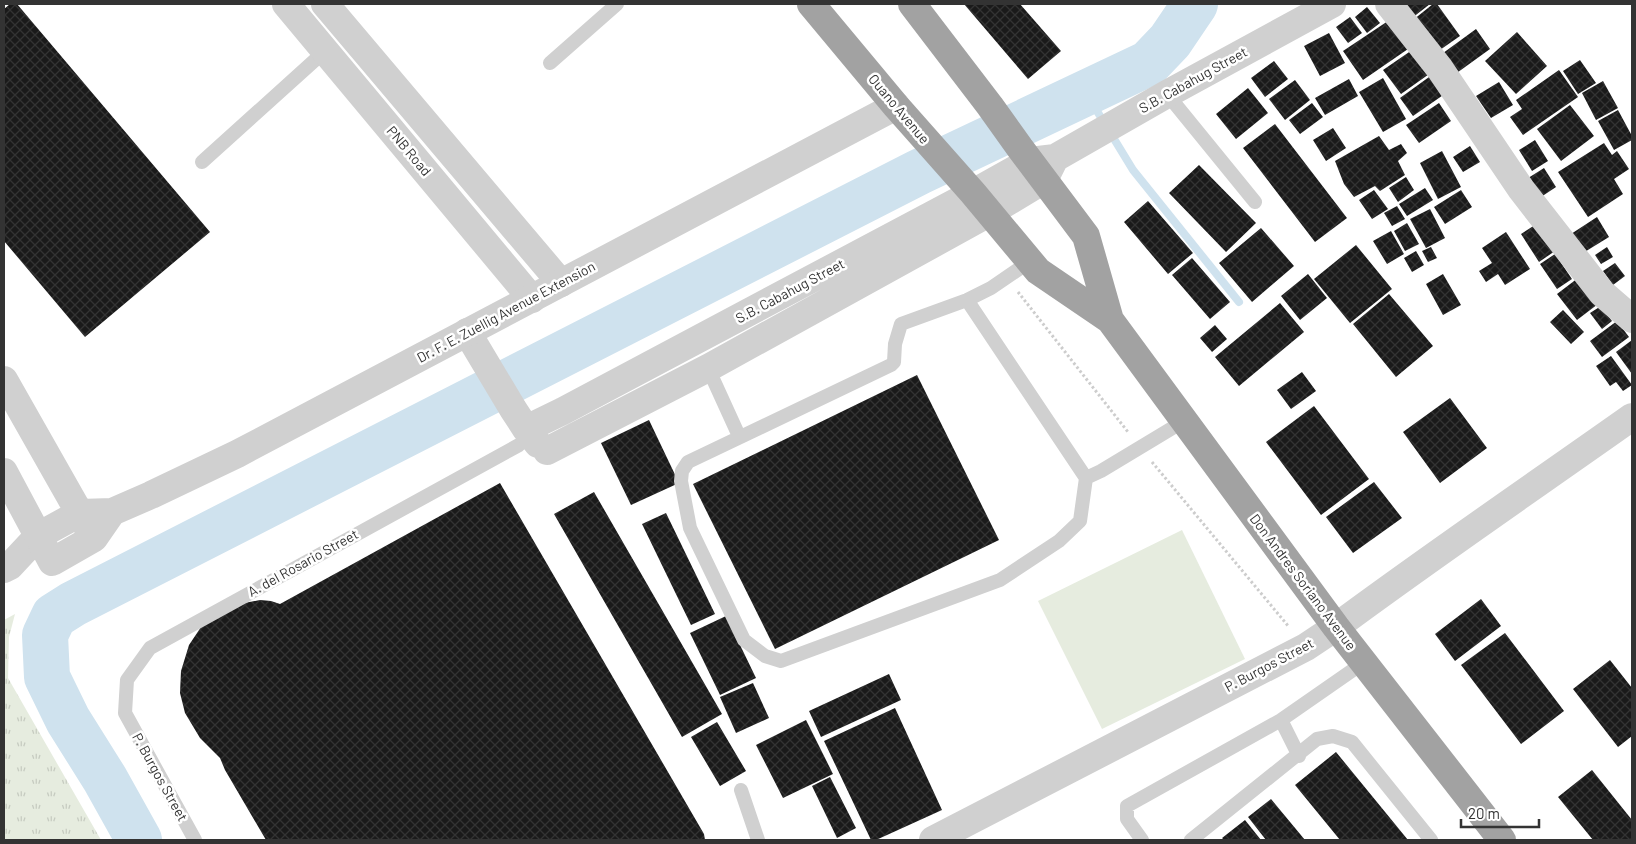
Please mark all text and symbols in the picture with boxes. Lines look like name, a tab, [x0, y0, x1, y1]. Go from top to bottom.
street label: S.B. Cabahug Street	[1136, 43, 1250, 116]
street label: Ouano Avenue	[865, 70, 933, 147]
street label: PNB Road	[384, 122, 435, 179]
street label: S.B. Cabahug Street	[732, 255, 847, 326]
street label: Dr. F. E. Zuellig Avenue Extension	[414, 257, 598, 366]
street label: Don Andres Soriano Avenue	[1247, 510, 1360, 653]
street label: A. del Rosario Street	[245, 525, 361, 600]
street label: P. Burgos Street	[1221, 634, 1316, 695]
street label: P. Burgos Street	[129, 730, 192, 824]
scale bar	[1461, 796, 1538, 828]
text: 20 m	[1468, 804, 1500, 822]

